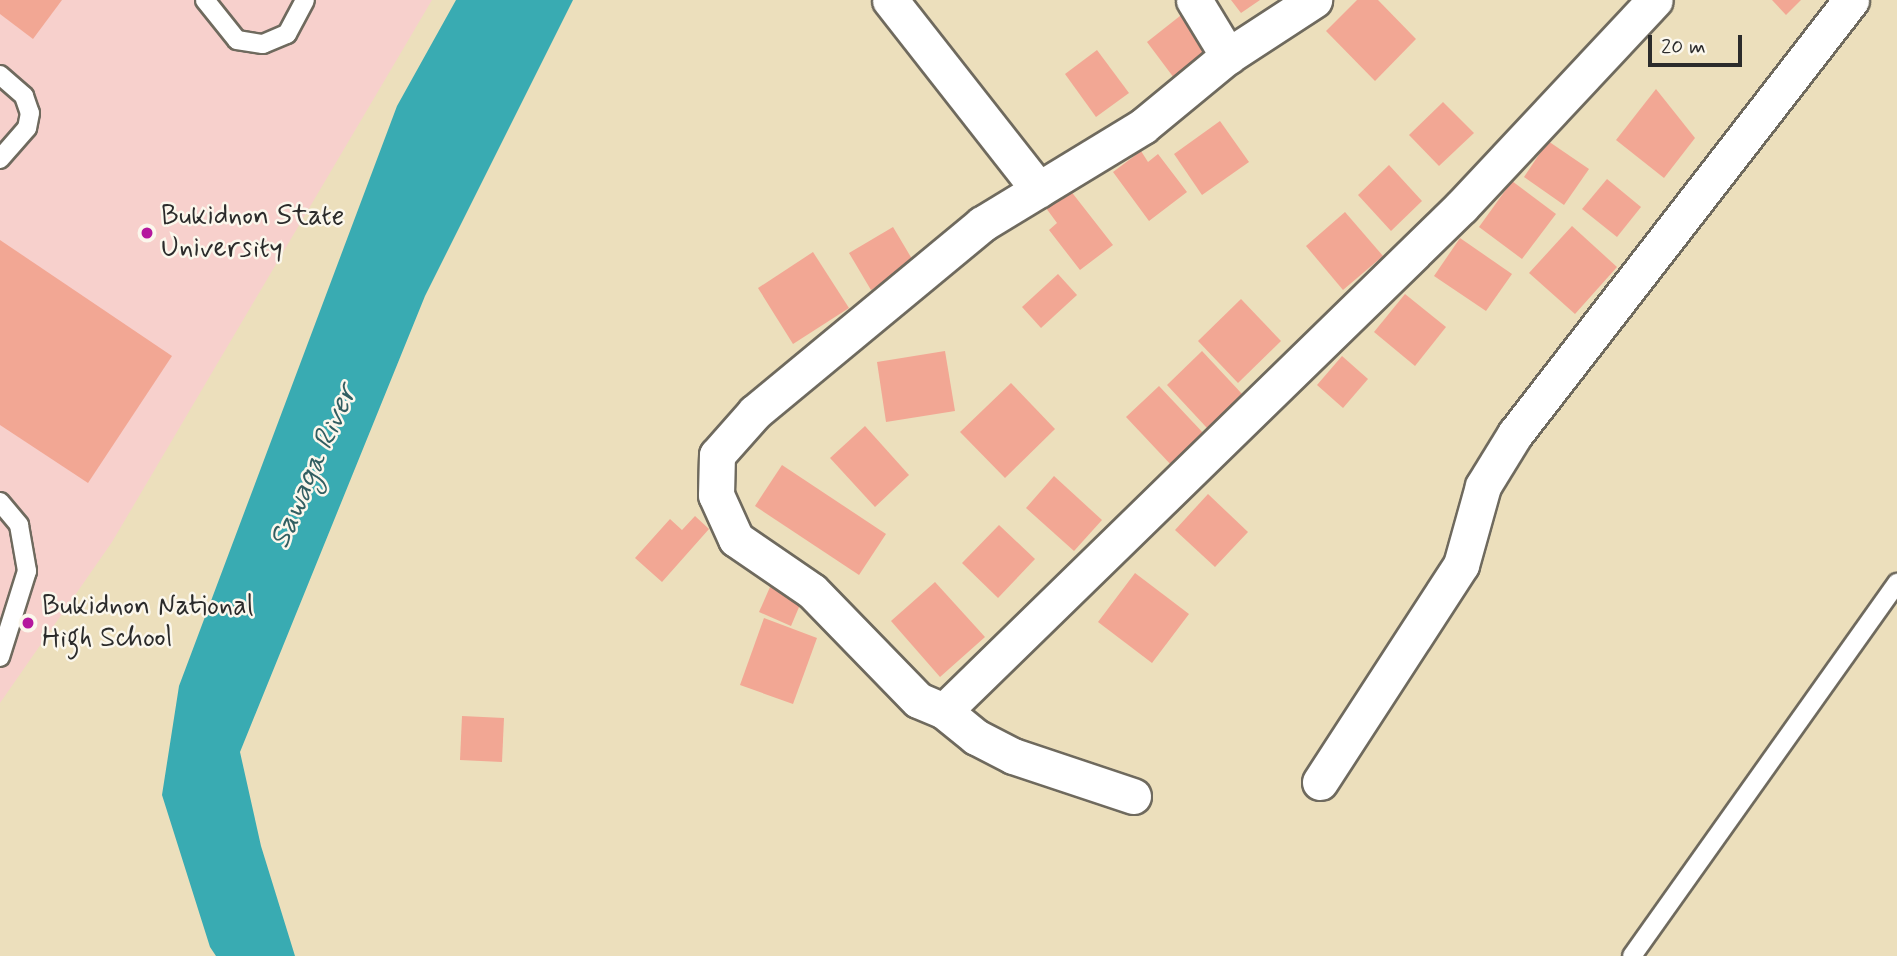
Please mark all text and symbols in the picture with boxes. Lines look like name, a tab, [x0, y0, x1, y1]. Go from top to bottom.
scale bar	[1652, 21, 1746, 65]
text: 20 m	[1661, 33, 1706, 61]
place label: Bukidnon State University	[161, 200, 341, 266]
marker: Bukidnon State University	[139, 225, 155, 241]
water label: Sawaga River	[262, 380, 366, 554]
place label: Bukidnon National High School	[42, 590, 254, 656]
marker: Bukidnon National High School	[20, 615, 36, 631]

